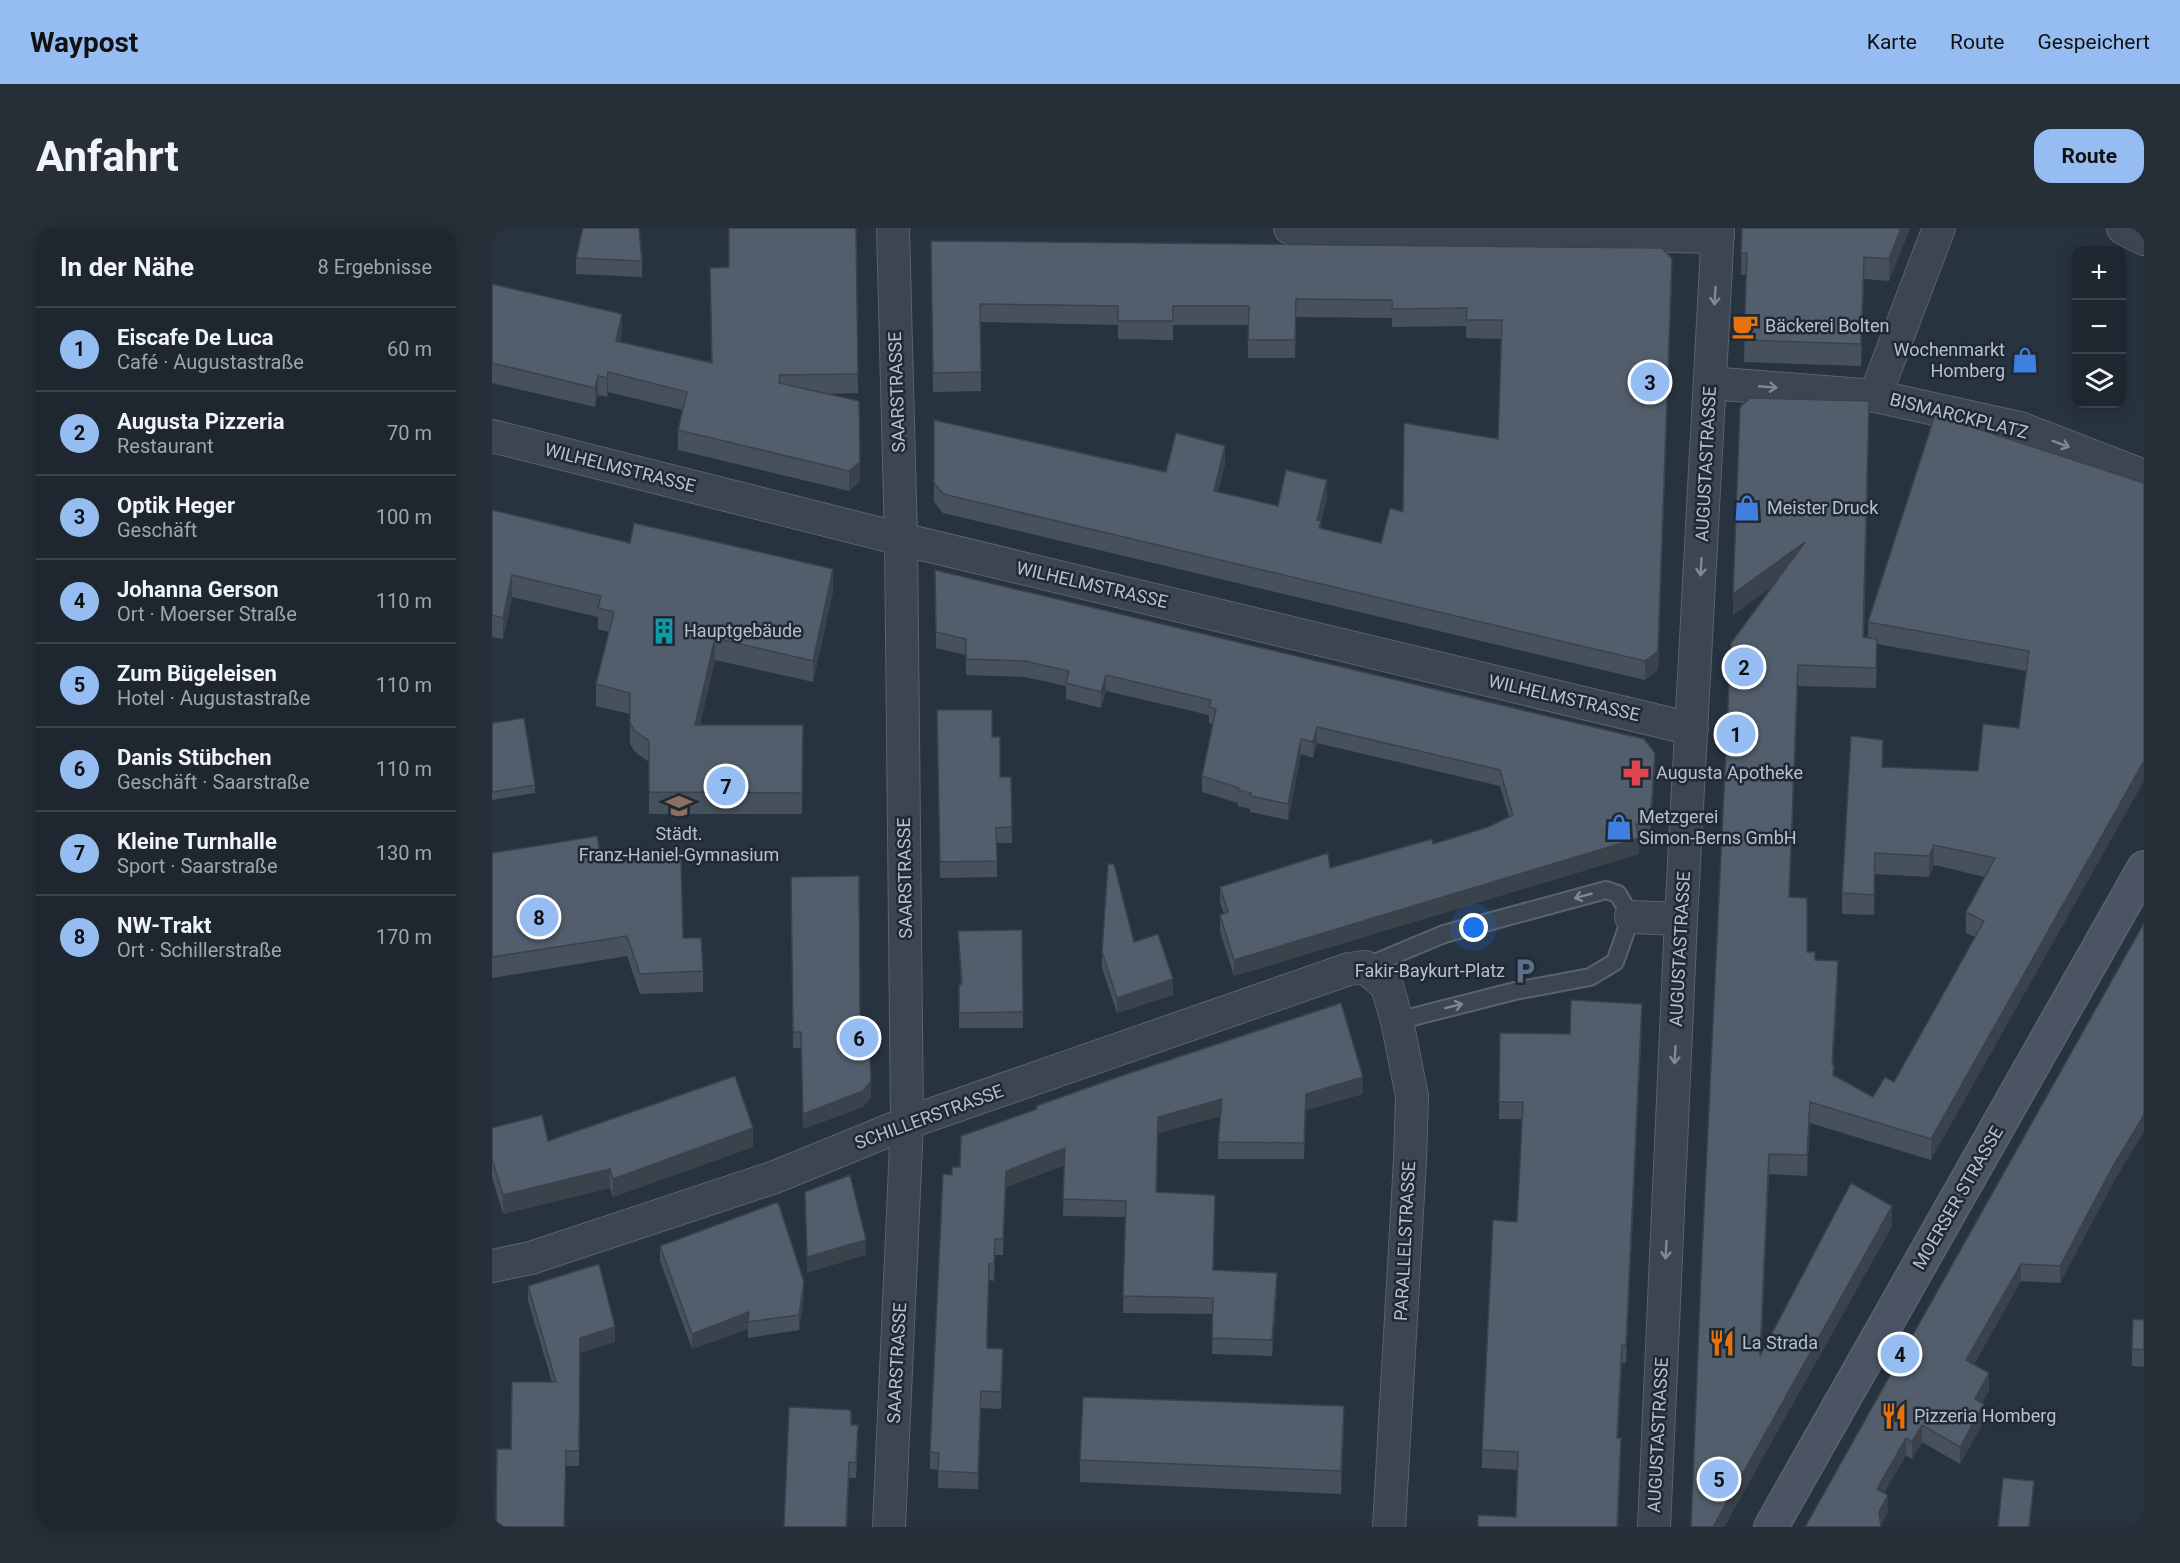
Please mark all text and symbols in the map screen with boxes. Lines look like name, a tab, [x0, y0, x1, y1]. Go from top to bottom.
text: Waypost	[30, 26, 138, 59]
text: Karte	[1867, 30, 1917, 54]
text: Route	[1950, 30, 2004, 54]
text: Gespeichert	[2037, 30, 2150, 54]
button: Route	[2034, 129, 2144, 183]
text: Anfahrt	[36, 132, 179, 181]
map controls	[2072, 246, 2126, 408]
button: +	[2072, 246, 2126, 300]
text: In der Nähe	[60, 252, 194, 282]
text: 8 Ergebnisse	[318, 255, 432, 279]
one-way arrow	[1709, 285, 1720, 305]
button: −	[2072, 300, 2126, 354]
cafe icon: Bäckerei Bolten	[1730, 311, 1760, 341]
place label: Bäckerei Bolten	[1765, 315, 1889, 336]
text: Eiscafe De Luca	[117, 325, 274, 350]
street label: SAARSTRASSE	[884, 331, 909, 453]
text: 1	[74, 337, 85, 361]
text: 60 m	[387, 337, 432, 361]
place label: Wochenmarkt Homberg	[1894, 339, 2005, 381]
shop icon: Wochenmarkt Homberg	[2010, 345, 2040, 375]
text: Café · Augustastraße	[117, 350, 304, 374]
button: layers	[2072, 354, 2126, 408]
pin: 3	[1630, 360, 1670, 404]
one-way arrow	[1758, 382, 1778, 393]
street label: AUGUSTASTRASSE	[1691, 386, 1720, 542]
street label: BISMARCKPLATZ	[1888, 388, 2031, 443]
text: Augusta Pizzeria	[117, 409, 285, 434]
text: 2	[74, 421, 85, 445]
text: 70 m	[387, 421, 432, 445]
text: Restaurant	[117, 434, 214, 458]
street label: WILHELMSTRASSE	[542, 439, 698, 496]
one-way arrow	[2051, 439, 2070, 450]
text: Optik Heger	[117, 493, 235, 518]
shop icon: Meister Druck	[1732, 493, 1762, 523]
place label: Meister Druck	[1767, 497, 1879, 518]
text: 3	[74, 505, 85, 529]
text: 100 m	[376, 505, 432, 529]
text: Geschäft	[117, 518, 197, 542]
street label: WILHELMSTRASSE	[1014, 557, 1170, 612]
one-way arrow	[1695, 557, 1706, 577]
text: Johanna Gerson	[117, 577, 279, 602]
text: 4	[74, 589, 85, 613]
text: 110 m	[376, 589, 432, 613]
text: Ort · Moerser Straße	[117, 602, 297, 626]
building icon: Hauptgebäude	[649, 616, 679, 646]
place label: Hauptgebäude	[684, 620, 802, 641]
pin: 2	[1724, 644, 1764, 690]
text: Zum Bügeleisen	[117, 661, 277, 686]
street label: WILHELMSTRASSE	[1486, 670, 1642, 725]
text: 5	[74, 673, 85, 697]
text: 110 m	[376, 673, 432, 697]
text: Hotel · Augustastraße	[117, 686, 310, 710]
pin: 1	[1716, 712, 1756, 756]
text: Danis Stübchen	[117, 745, 272, 770]
text: 6	[74, 757, 85, 781]
text: 110 m	[376, 757, 432, 781]
pharmacy icon: Augusta Apotheke	[1621, 758, 1651, 788]
place label: Augusta Apotheke	[1656, 762, 1803, 783]
pin: 7	[706, 764, 746, 808]
text: Geschäft · Saarstraße	[117, 770, 310, 794]
school or university icon: Städt. Franz-Haniel-Gymnasium	[664, 791, 694, 821]
place label: Metzgerei Simon-Berns GmbH	[1639, 806, 1797, 848]
shop icon: Metzgerei Simon-Berns GmbH	[1604, 812, 1634, 842]
street label: SAARSTRASSE	[893, 817, 916, 939]
place label: Städt. Franz-Haniel-Gymnasium	[579, 823, 779, 865]
text: Kleine Turnhalle	[117, 829, 277, 854]
text: 7	[74, 841, 85, 865]
text: 130 m	[376, 841, 432, 865]
text: Sport · Saarstraße	[117, 854, 278, 878]
street label: AUGUSTASTRASSE	[1665, 871, 1694, 1027]
one-way arrow	[1574, 891, 1593, 903]
pin: 8	[520, 894, 558, 940]
text: NW-Trakt	[117, 913, 211, 938]
your location	[1459, 913, 1488, 942]
text: 8	[74, 925, 85, 949]
text: 170 m	[376, 925, 432, 949]
text: Ort · Schillerstraße	[117, 938, 282, 962]
parking icon: Fakir-Baykurt-Platz	[1510, 956, 1540, 986]
place label: Fakir-Baykurt-Platz	[1355, 960, 1505, 981]
one-way arrow	[1444, 1000, 1463, 1012]
pin: 6	[840, 1016, 878, 1060]
one-way arrow	[1669, 1045, 1681, 1065]
street label: SCHILLERSTRASSE	[852, 1080, 1006, 1153]
street label: MOERSER STRASSE	[1908, 1122, 2007, 1273]
street label: PARALLELSTRASSE	[1390, 1161, 1419, 1321]
one-way arrow	[1661, 1240, 1672, 1260]
street label: SAARSTRASSE	[883, 1302, 910, 1424]
restaurant icon: La Strada	[1707, 1328, 1737, 1358]
place label: La Strada	[1742, 1332, 1818, 1353]
pin: 4	[1880, 1332, 1920, 1376]
street label: AUGUSTASTRASSE	[1643, 1357, 1672, 1513]
restaurant icon: Pizzeria Homberg	[1879, 1401, 1909, 1431]
place label: Pizzeria Homberg	[1914, 1405, 2056, 1426]
pin: 5	[1700, 1456, 1738, 1502]

